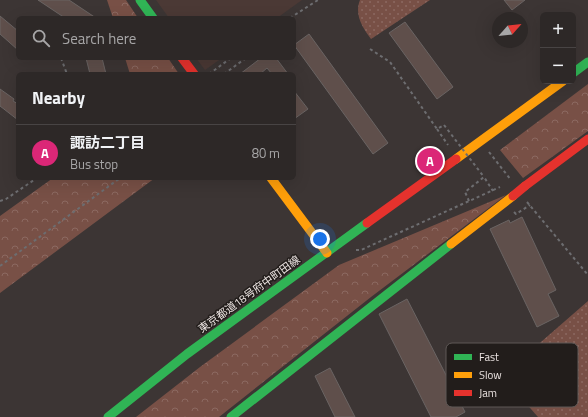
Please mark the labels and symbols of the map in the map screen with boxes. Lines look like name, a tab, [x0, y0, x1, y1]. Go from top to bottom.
north arrow	[492, 12, 528, 48]
pin: A	[417, 146, 443, 176]
your location	[310, 229, 330, 249]
street label: 東京都道18号府中町田線	[195, 252, 303, 336]
legend	[446, 343, 578, 407]
text: Fast	[479, 349, 499, 365]
text: Slow	[479, 367, 502, 383]
text: Jam	[479, 385, 497, 401]

